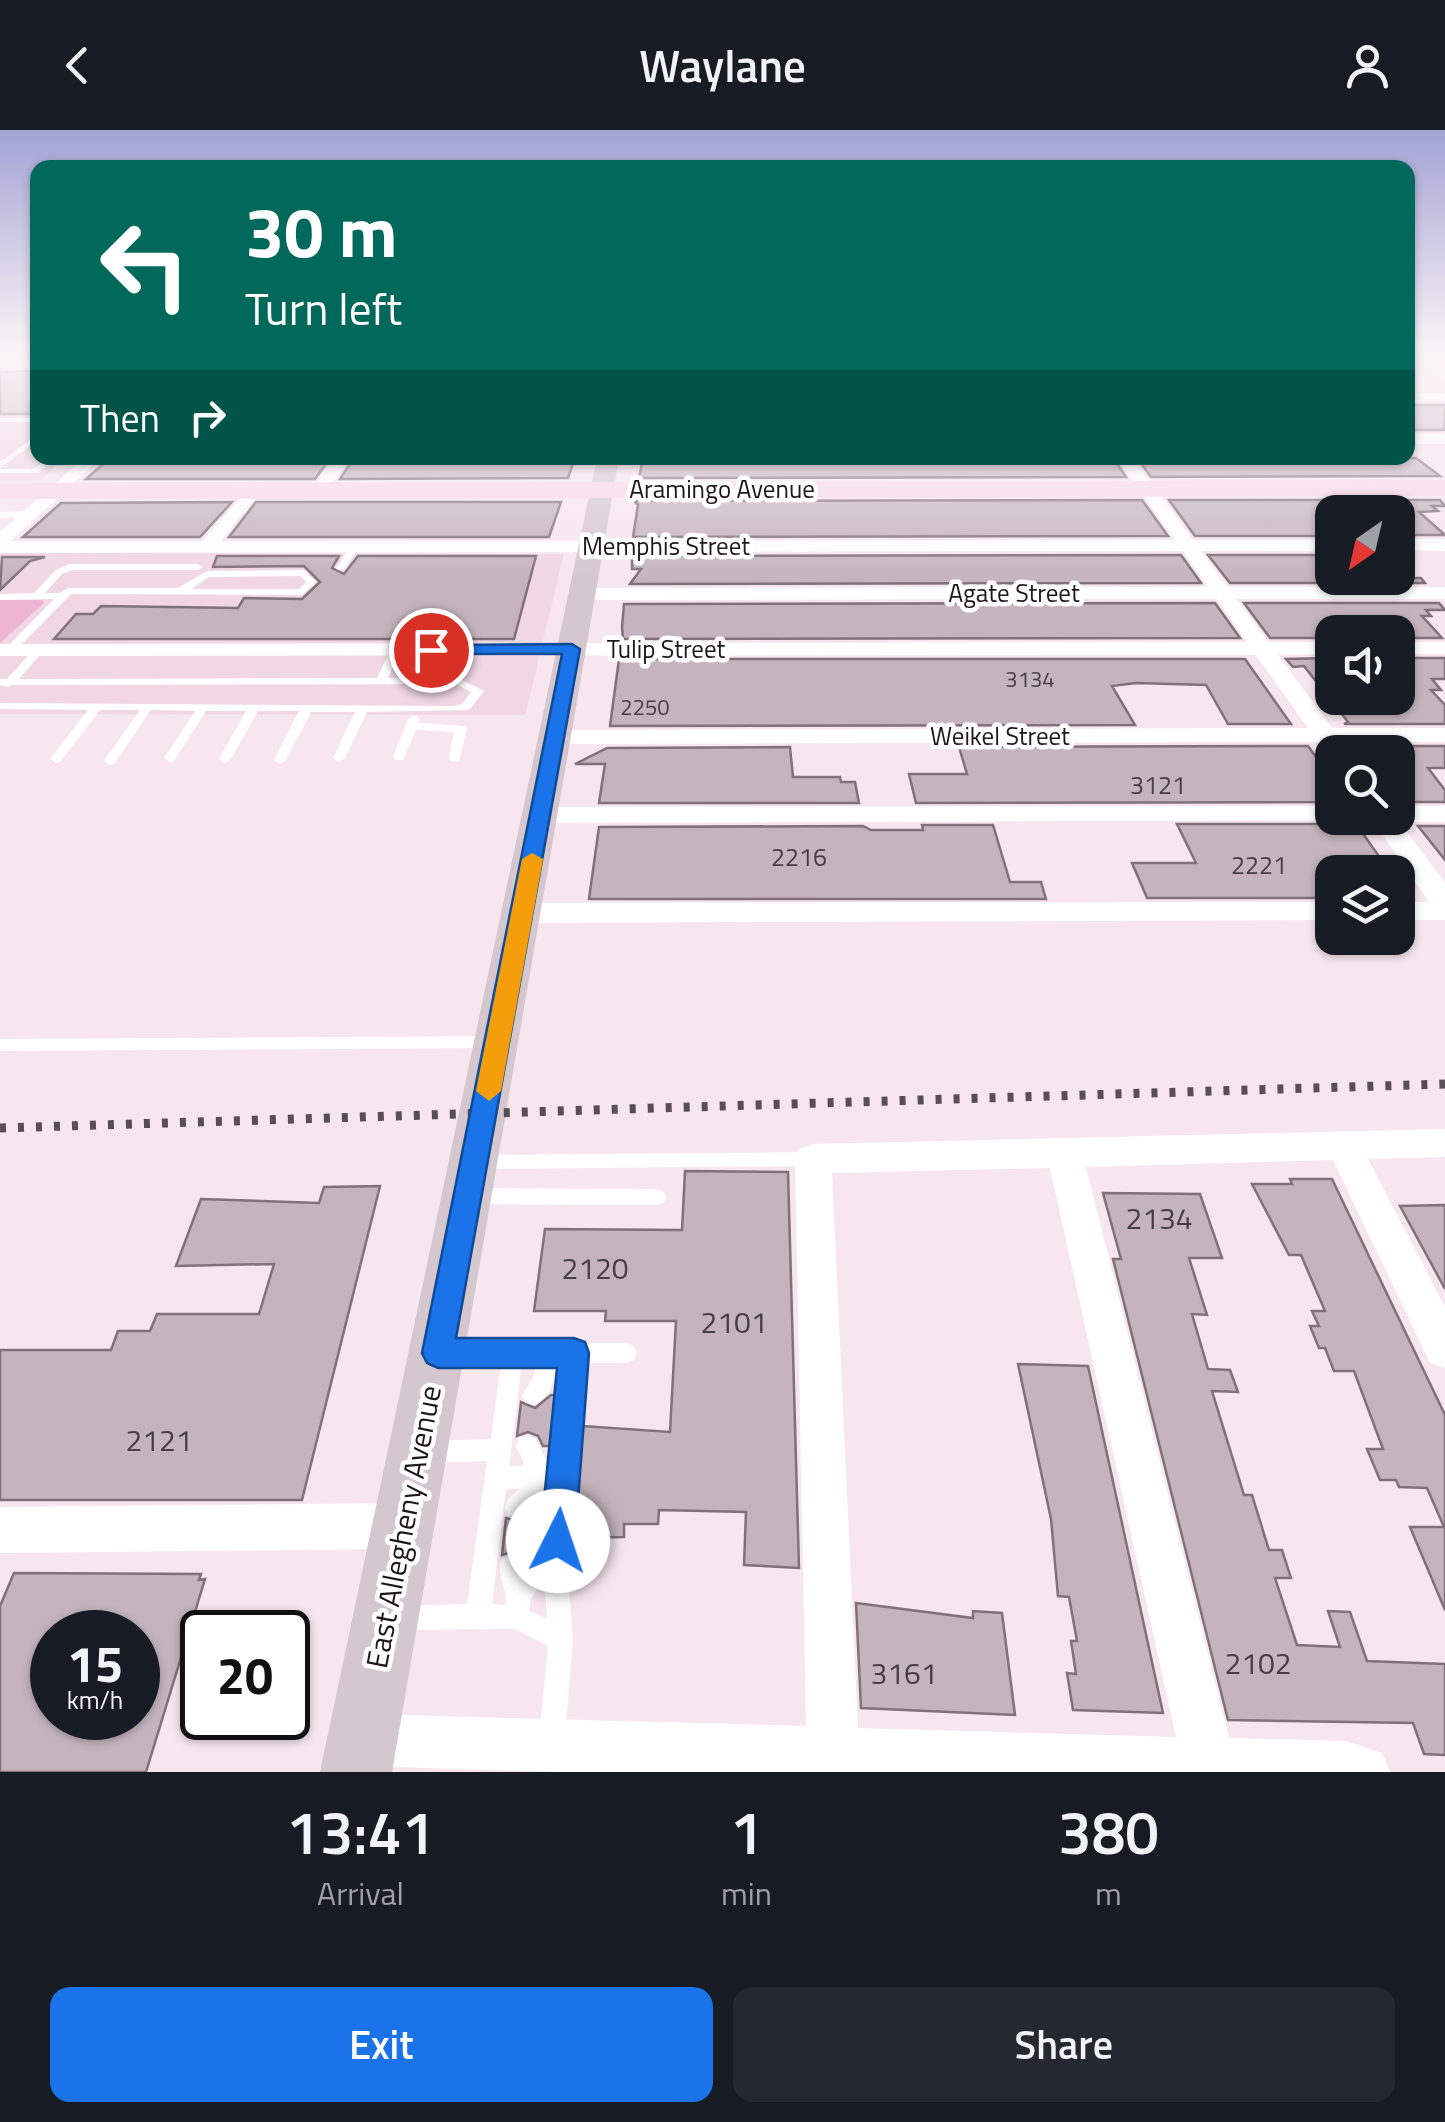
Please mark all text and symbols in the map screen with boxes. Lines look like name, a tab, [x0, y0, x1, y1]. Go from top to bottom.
text: Waylane	[639, 31, 806, 99]
icon: back	[50, 38, 105, 93]
icon: person	[1340, 38, 1395, 93]
text: 30 m	[245, 178, 398, 284]
icon: left	[80, 200, 210, 330]
text: Turn left	[245, 274, 402, 342]
text: Then	[80, 389, 160, 447]
icon: right	[180, 390, 235, 445]
street label: Aramingo Avenue	[629, 470, 815, 508]
north arrow	[1315, 495, 1415, 595]
map controls	[1315, 495, 1415, 955]
street label: Memphis Street	[582, 527, 750, 565]
street label: Agate Street	[948, 574, 1080, 612]
pin	[389, 608, 474, 693]
button: sound	[1315, 615, 1415, 715]
icon: arrive	[404, 623, 459, 678]
street label: Tulip Street	[607, 630, 726, 668]
house number: 3134	[1005, 662, 1055, 696]
house number: 2250	[620, 690, 670, 724]
street label: Weikel Street	[930, 717, 1070, 755]
button: search	[1315, 735, 1415, 835]
house number: 3121	[1130, 766, 1186, 804]
house number: 2216	[771, 838, 827, 876]
house number: 2221	[1231, 846, 1287, 884]
button: layers	[1315, 855, 1415, 955]
house number: 2134	[1125, 1195, 1193, 1241]
house number: 2120	[561, 1245, 629, 1291]
house number: 2101	[700, 1299, 768, 1345]
street label: East Allegheny Avenue	[353, 1381, 453, 1672]
house number: 2121	[125, 1417, 193, 1463]
position arrow	[506, 1489, 610, 1593]
speed limit sign: 20	[180, 1610, 310, 1740]
text: 15	[67, 1625, 123, 1701]
house number: 2102	[1224, 1640, 1292, 1686]
house number: 3161	[870, 1650, 938, 1696]
text: km/h	[67, 1681, 123, 1719]
text: 13:41	[286, 1786, 435, 1877]
text: 1	[730, 1786, 763, 1877]
text: 380	[1058, 1786, 1159, 1877]
text: Arrival	[317, 1869, 404, 1917]
text: min	[721, 1869, 772, 1917]
text: m	[1095, 1869, 1122, 1917]
button: Exit	[50, 1987, 713, 2102]
button: Share	[733, 1987, 1395, 2102]

